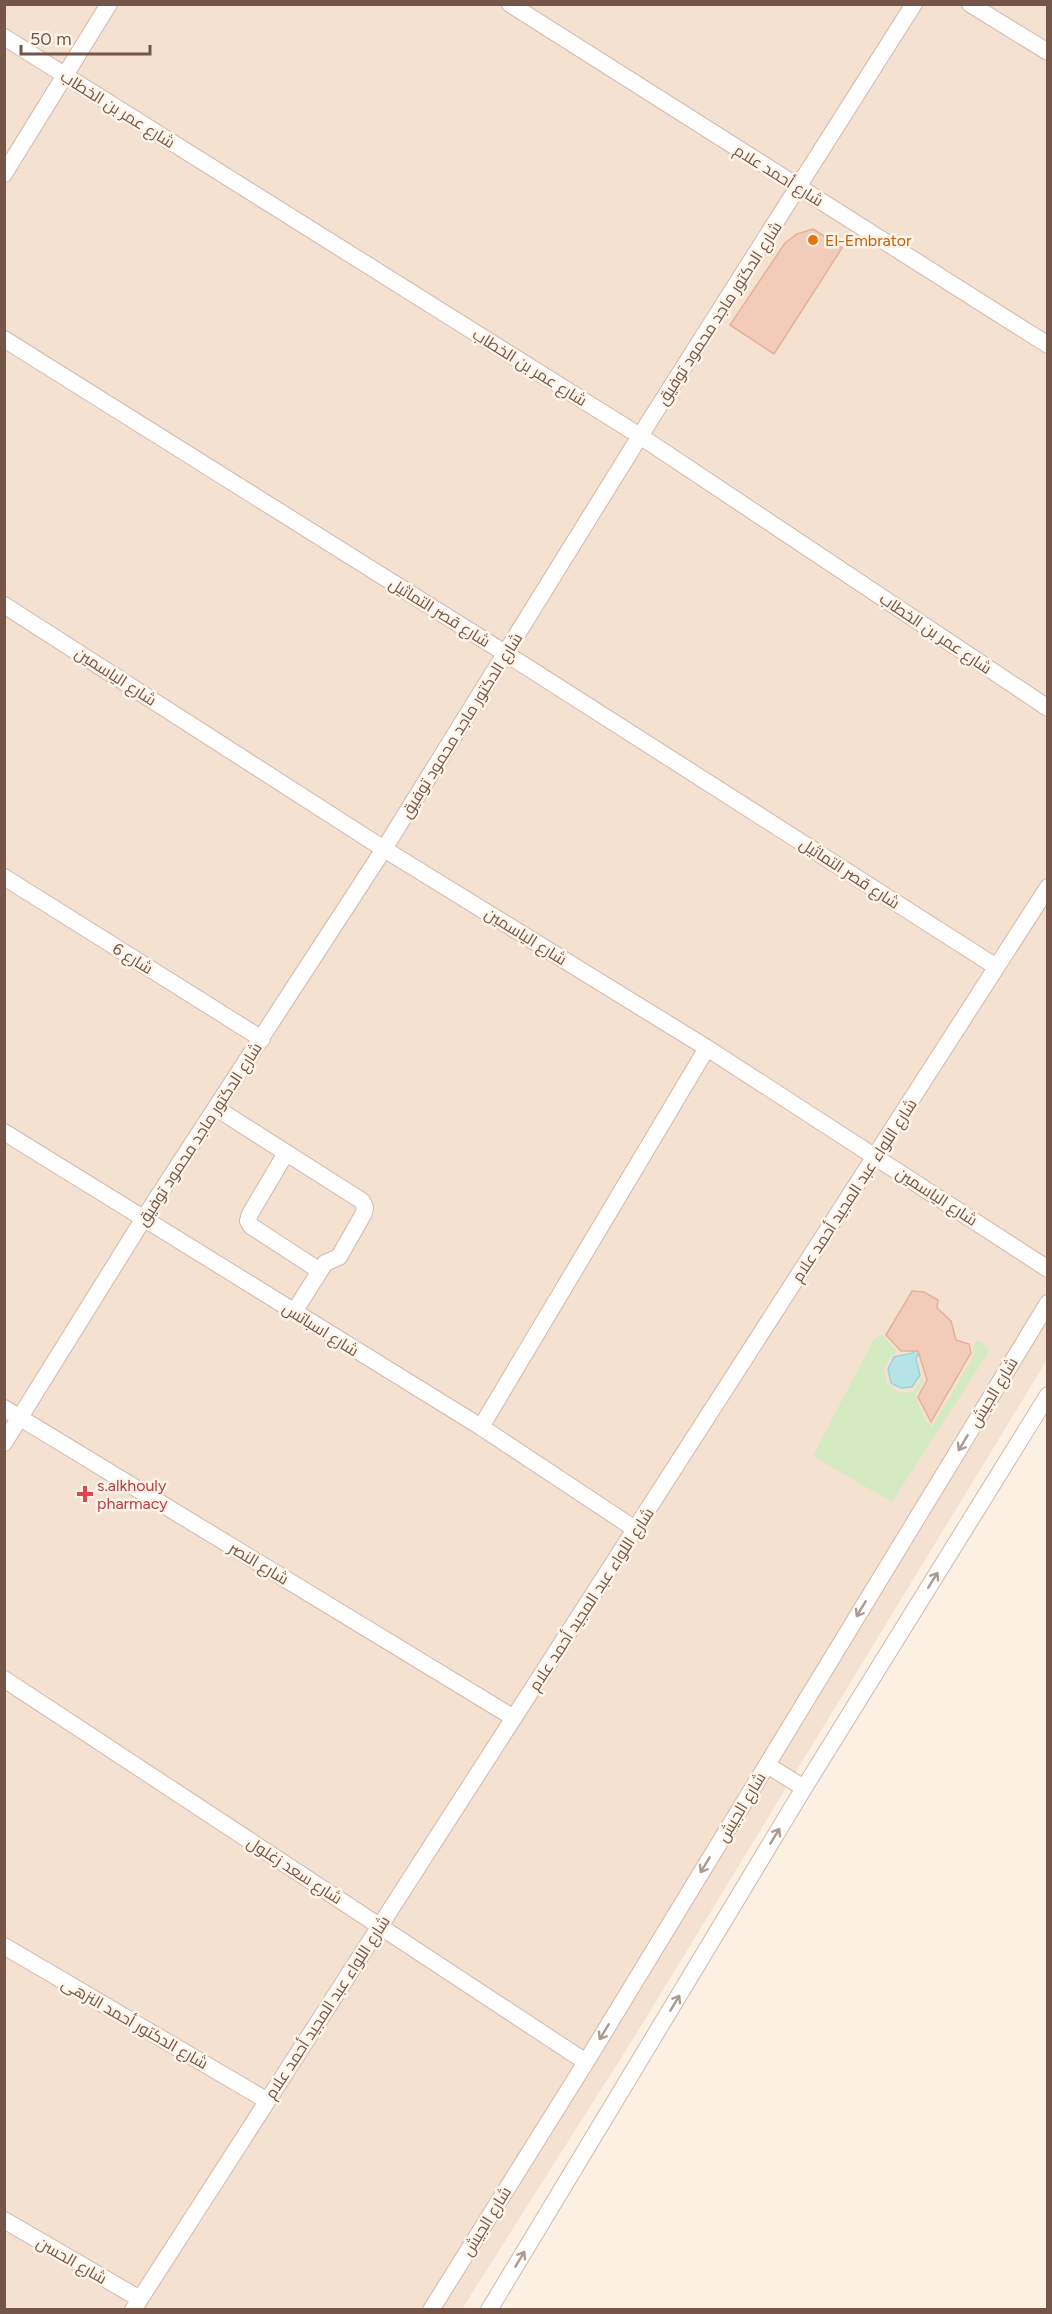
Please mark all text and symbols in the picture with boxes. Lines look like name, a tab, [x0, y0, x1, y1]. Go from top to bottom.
scale bar	[21, 18, 150, 56]
text: 50 m	[30, 28, 72, 50]
street label: شارع عمر بن الخطاب	[56, 67, 178, 154]
street label: شارع أحمد علام	[730, 140, 827, 212]
street label: شارع الدكتور ماجد محمود توفيق	[653, 218, 788, 410]
place label: El-Embrator	[825, 231, 912, 250]
marker: El-Embrator	[806, 233, 820, 247]
street label: شارع عمر بن الخطاب	[468, 325, 590, 412]
street label: شارع قصر التماثيل	[385, 574, 494, 653]
street label: شارع عمر بن الخطاب	[875, 589, 995, 680]
street label: شارع الدكتور ماجد محمود توفيق	[397, 629, 528, 822]
street label: شارع الياسمين	[70, 643, 160, 711]
street label: شارع قصر التماثيل	[795, 834, 903, 915]
street label: شارع الياسمين	[480, 904, 570, 971]
street label: شارع 6	[108, 939, 156, 980]
street label: شارع الدكتور ماجد محمود توفيق	[133, 1039, 268, 1231]
street label: شارع اللواء عبد المجيد أحمد علام	[788, 1095, 922, 1287]
street label: شارع الياسمين	[891, 1163, 981, 1231]
street label: شارع اسباتس	[278, 1299, 362, 1362]
street label: شارع الجيش	[965, 1354, 1023, 1432]
one-way arrow	[956, 1434, 969, 1451]
place label: s.alkhouly pharmacy	[97, 1476, 168, 1513]
marker: s.alkhouly pharmacy	[78, 1487, 92, 1501]
street label: شارع اللواء عبد المجيد أحمد علام	[525, 1504, 659, 1696]
street label: شارع النصر	[224, 1538, 292, 1590]
one-way arrow	[927, 1572, 939, 1589]
one-way arrow	[855, 1600, 867, 1617]
street label: شارع الجيش	[713, 1769, 771, 1847]
one-way arrow	[770, 1828, 782, 1845]
street label: شارع سعد زغلول	[243, 1833, 346, 1910]
one-way arrow	[699, 1856, 711, 1873]
street label: شارع اللواء عبد المجيد أحمد علام	[261, 1912, 395, 2104]
street label: شارع الدكتور أحمد النزهى	[57, 1974, 211, 2075]
one-way arrow	[669, 1995, 681, 2012]
one-way arrow	[598, 2023, 610, 2040]
street label: شارع الجيش	[458, 2183, 517, 2260]
street label: شارع الحسن	[32, 2233, 110, 2290]
one-way arrow	[514, 2251, 526, 2268]

